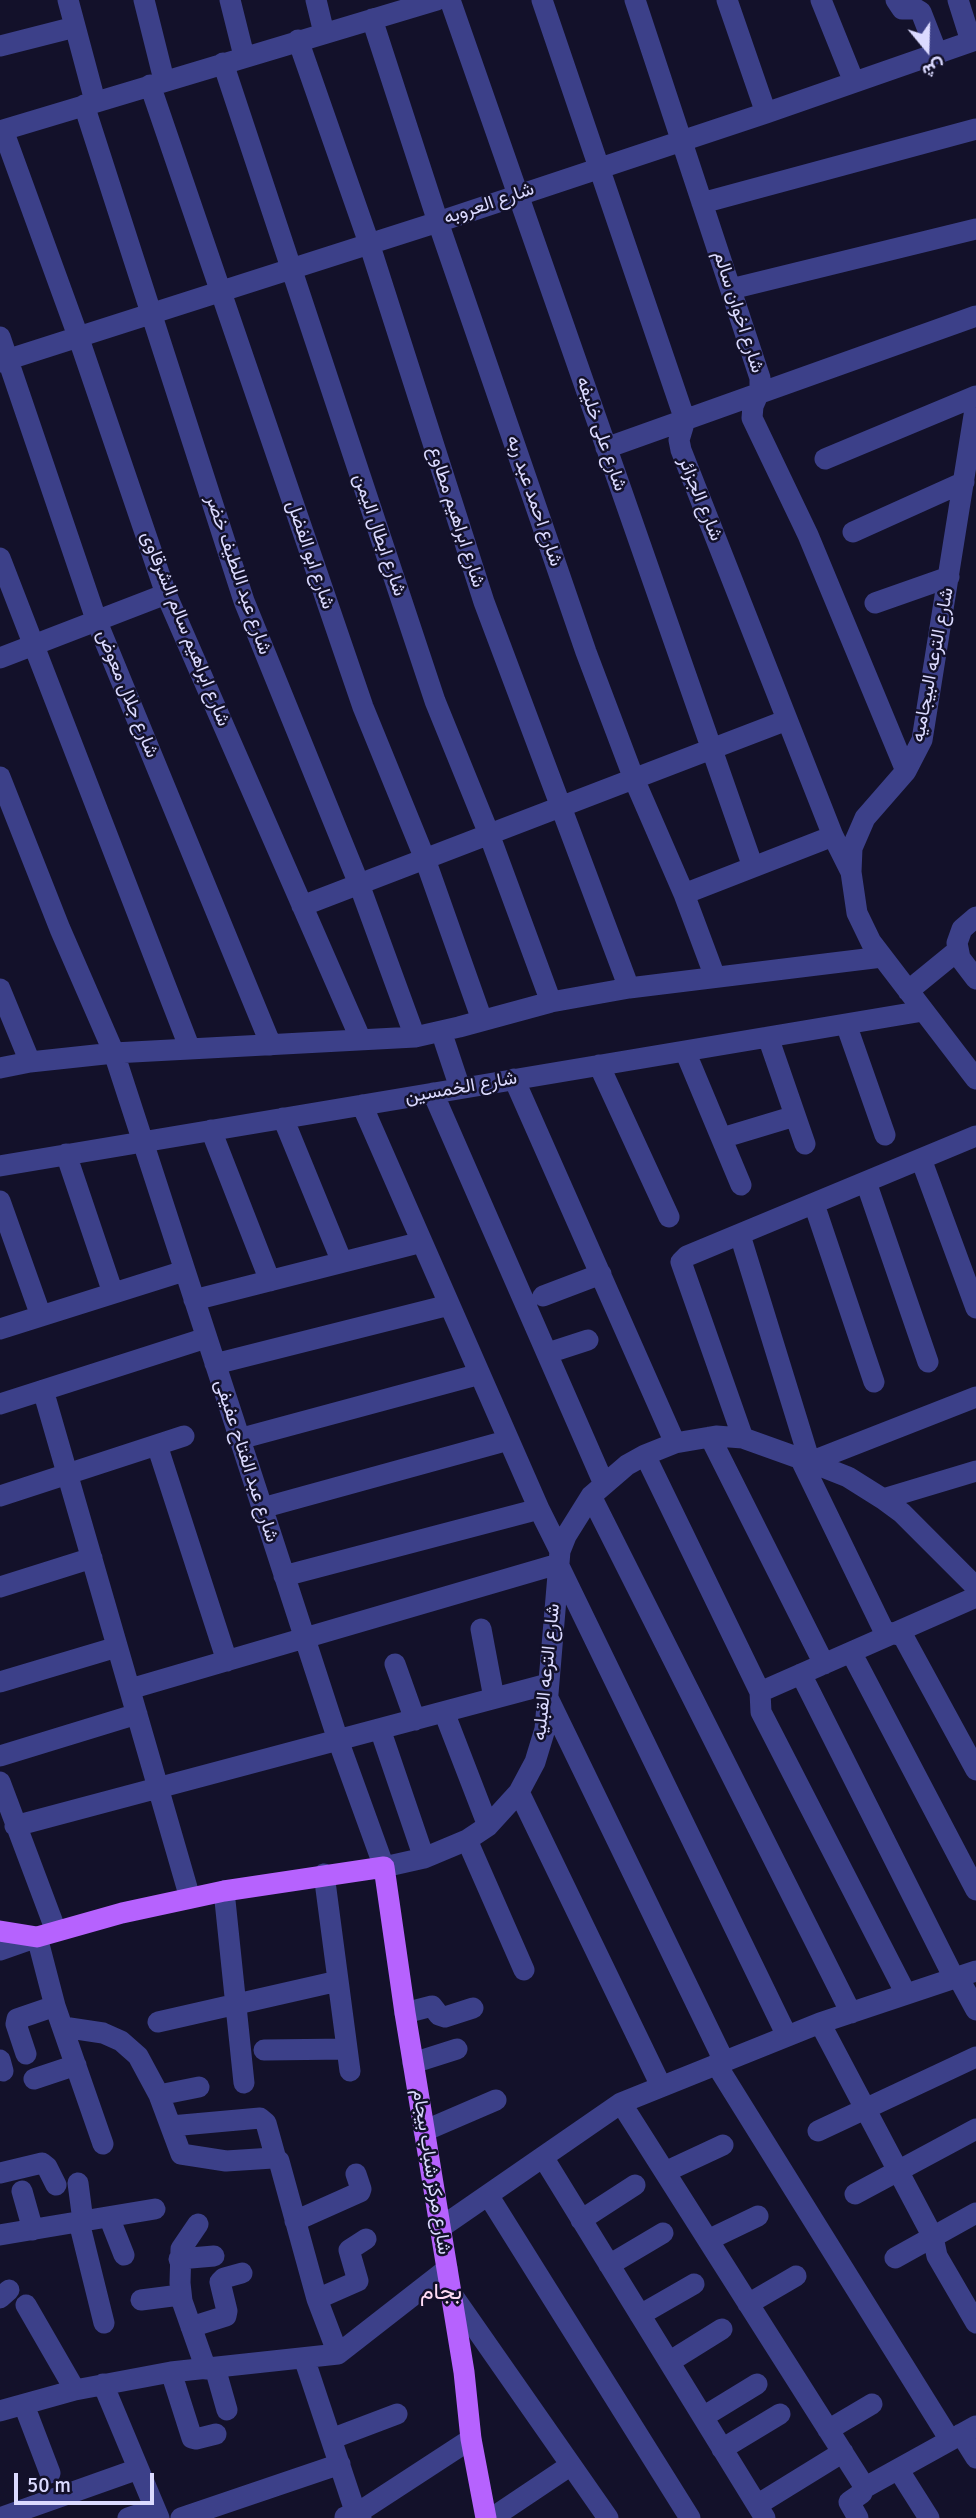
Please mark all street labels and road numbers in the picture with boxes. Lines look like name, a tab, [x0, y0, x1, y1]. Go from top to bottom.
street label: شارع العروبه	[441, 178, 537, 230]
street label: شارع اخوان سالم	[708, 248, 768, 376]
street label: شارع على خليفه	[571, 374, 631, 494]
street label: شارع احمد عبد ربه	[501, 433, 567, 569]
street label: شارع ابراهيم مطاوع	[422, 443, 490, 591]
street label: شارع الجزائر	[673, 454, 727, 544]
street label: شارع ابطال اليمن	[347, 471, 411, 599]
street label: شارع عبد اللطيف خضر	[200, 492, 276, 658]
street label: شارع ابو الفضل	[281, 498, 339, 612]
street label: شارع ابراهيم سالم الشرقاوى	[135, 528, 235, 730]
street label: شارع الترعه البيجاميه	[907, 586, 959, 744]
street label: شارع جلال معوض	[91, 627, 163, 761]
street label: شارع الخمسين	[403, 1067, 519, 1109]
street label: شارع عبد الفتاح عفيفى	[209, 1377, 283, 1545]
street label: شارع الترعه القبليه	[528, 1602, 566, 1742]
street label: شارع مركز شباب بيجام	[407, 2088, 455, 2256]

